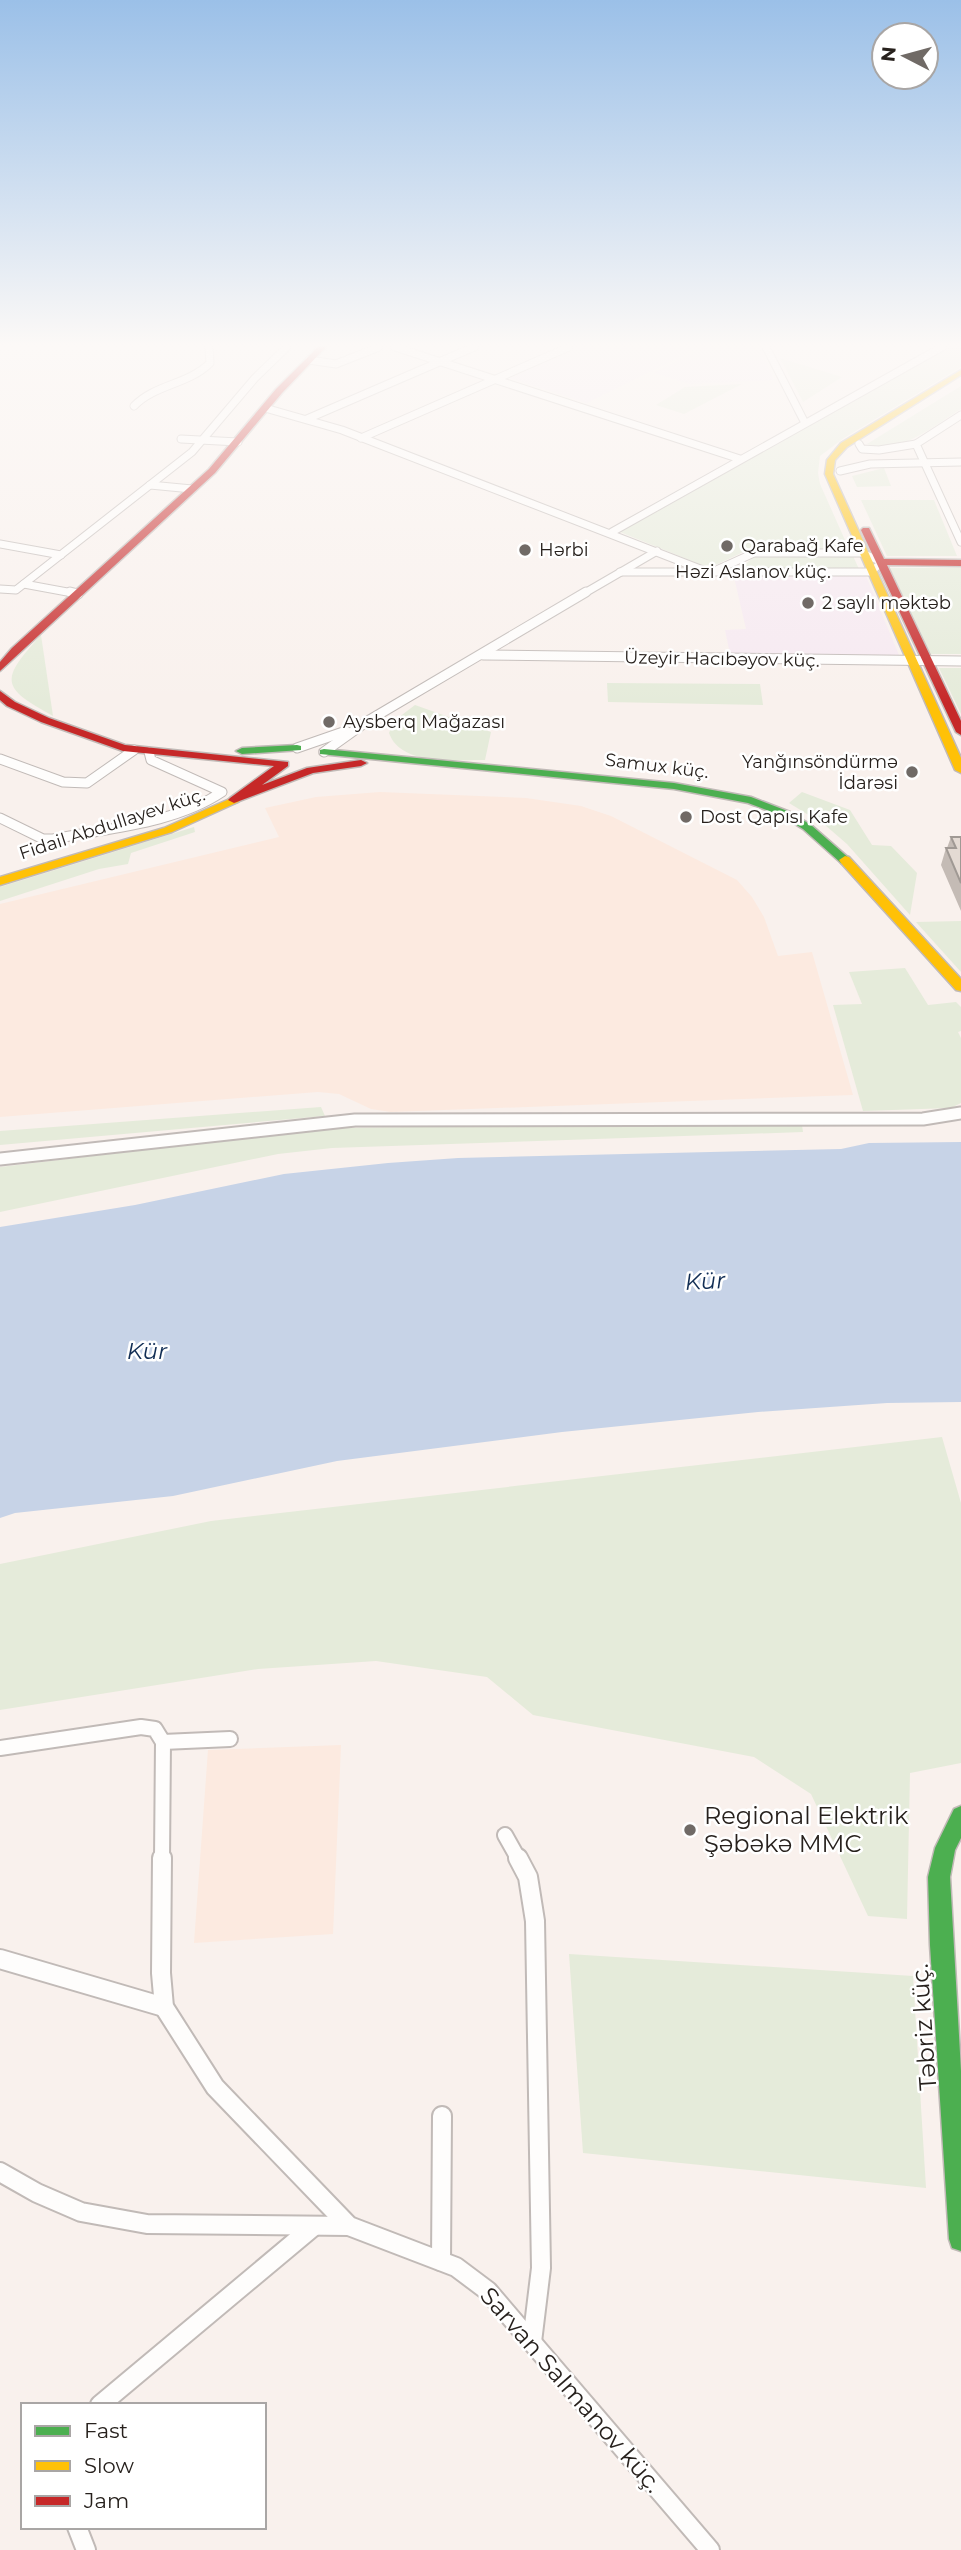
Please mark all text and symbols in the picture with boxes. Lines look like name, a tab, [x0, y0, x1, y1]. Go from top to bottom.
north arrow	[870, 21, 940, 91]
text: N	[876, 45, 901, 63]
place label: Qarabağ Kafe	[741, 535, 864, 557]
marker: Qarabağ Kafe	[719, 538, 735, 554]
place label: Hərbi	[539, 539, 589, 561]
marker: Hərbi	[517, 542, 533, 558]
street label: Həzi Aslanov küç.	[675, 561, 831, 583]
place label: 2 saylı məktəb	[822, 592, 951, 614]
marker: 2 saylı məktəb	[800, 595, 816, 611]
street label: Üzeyir Hacıbəyov küç.	[624, 646, 820, 672]
place label: Aysberq Mağazası	[343, 711, 505, 733]
marker: Aysberq Mağazası	[321, 714, 337, 730]
street label: Samux küç.	[604, 749, 710, 783]
place label: Yanğınsöndürmə İdarəsi	[742, 751, 898, 794]
marker: Yanğınsöndürmə İdarəsi	[904, 764, 920, 780]
street label: Fidail Abdullayev küç.	[16, 783, 208, 865]
place label: Dost Qapısı Kafe	[700, 806, 848, 828]
marker: Dost Qapısı Kafe	[678, 809, 694, 825]
water label: Kür	[684, 1266, 727, 1296]
water label: Kür	[127, 1337, 168, 1365]
place label: Regional Elektrik Şəbəkə MMC	[704, 1801, 909, 1858]
marker: Regional Elektrik Şəbəkə MMC	[682, 1822, 698, 1838]
street label: Təbriz küç.	[905, 1963, 942, 2091]
street label: Sarvan Salmanov küç.	[474, 2281, 668, 2498]
legend	[21, 2403, 266, 2529]
text: Fast	[84, 2418, 128, 2443]
text: Slow	[84, 2453, 134, 2478]
text: Jam	[83, 2488, 129, 2513]

